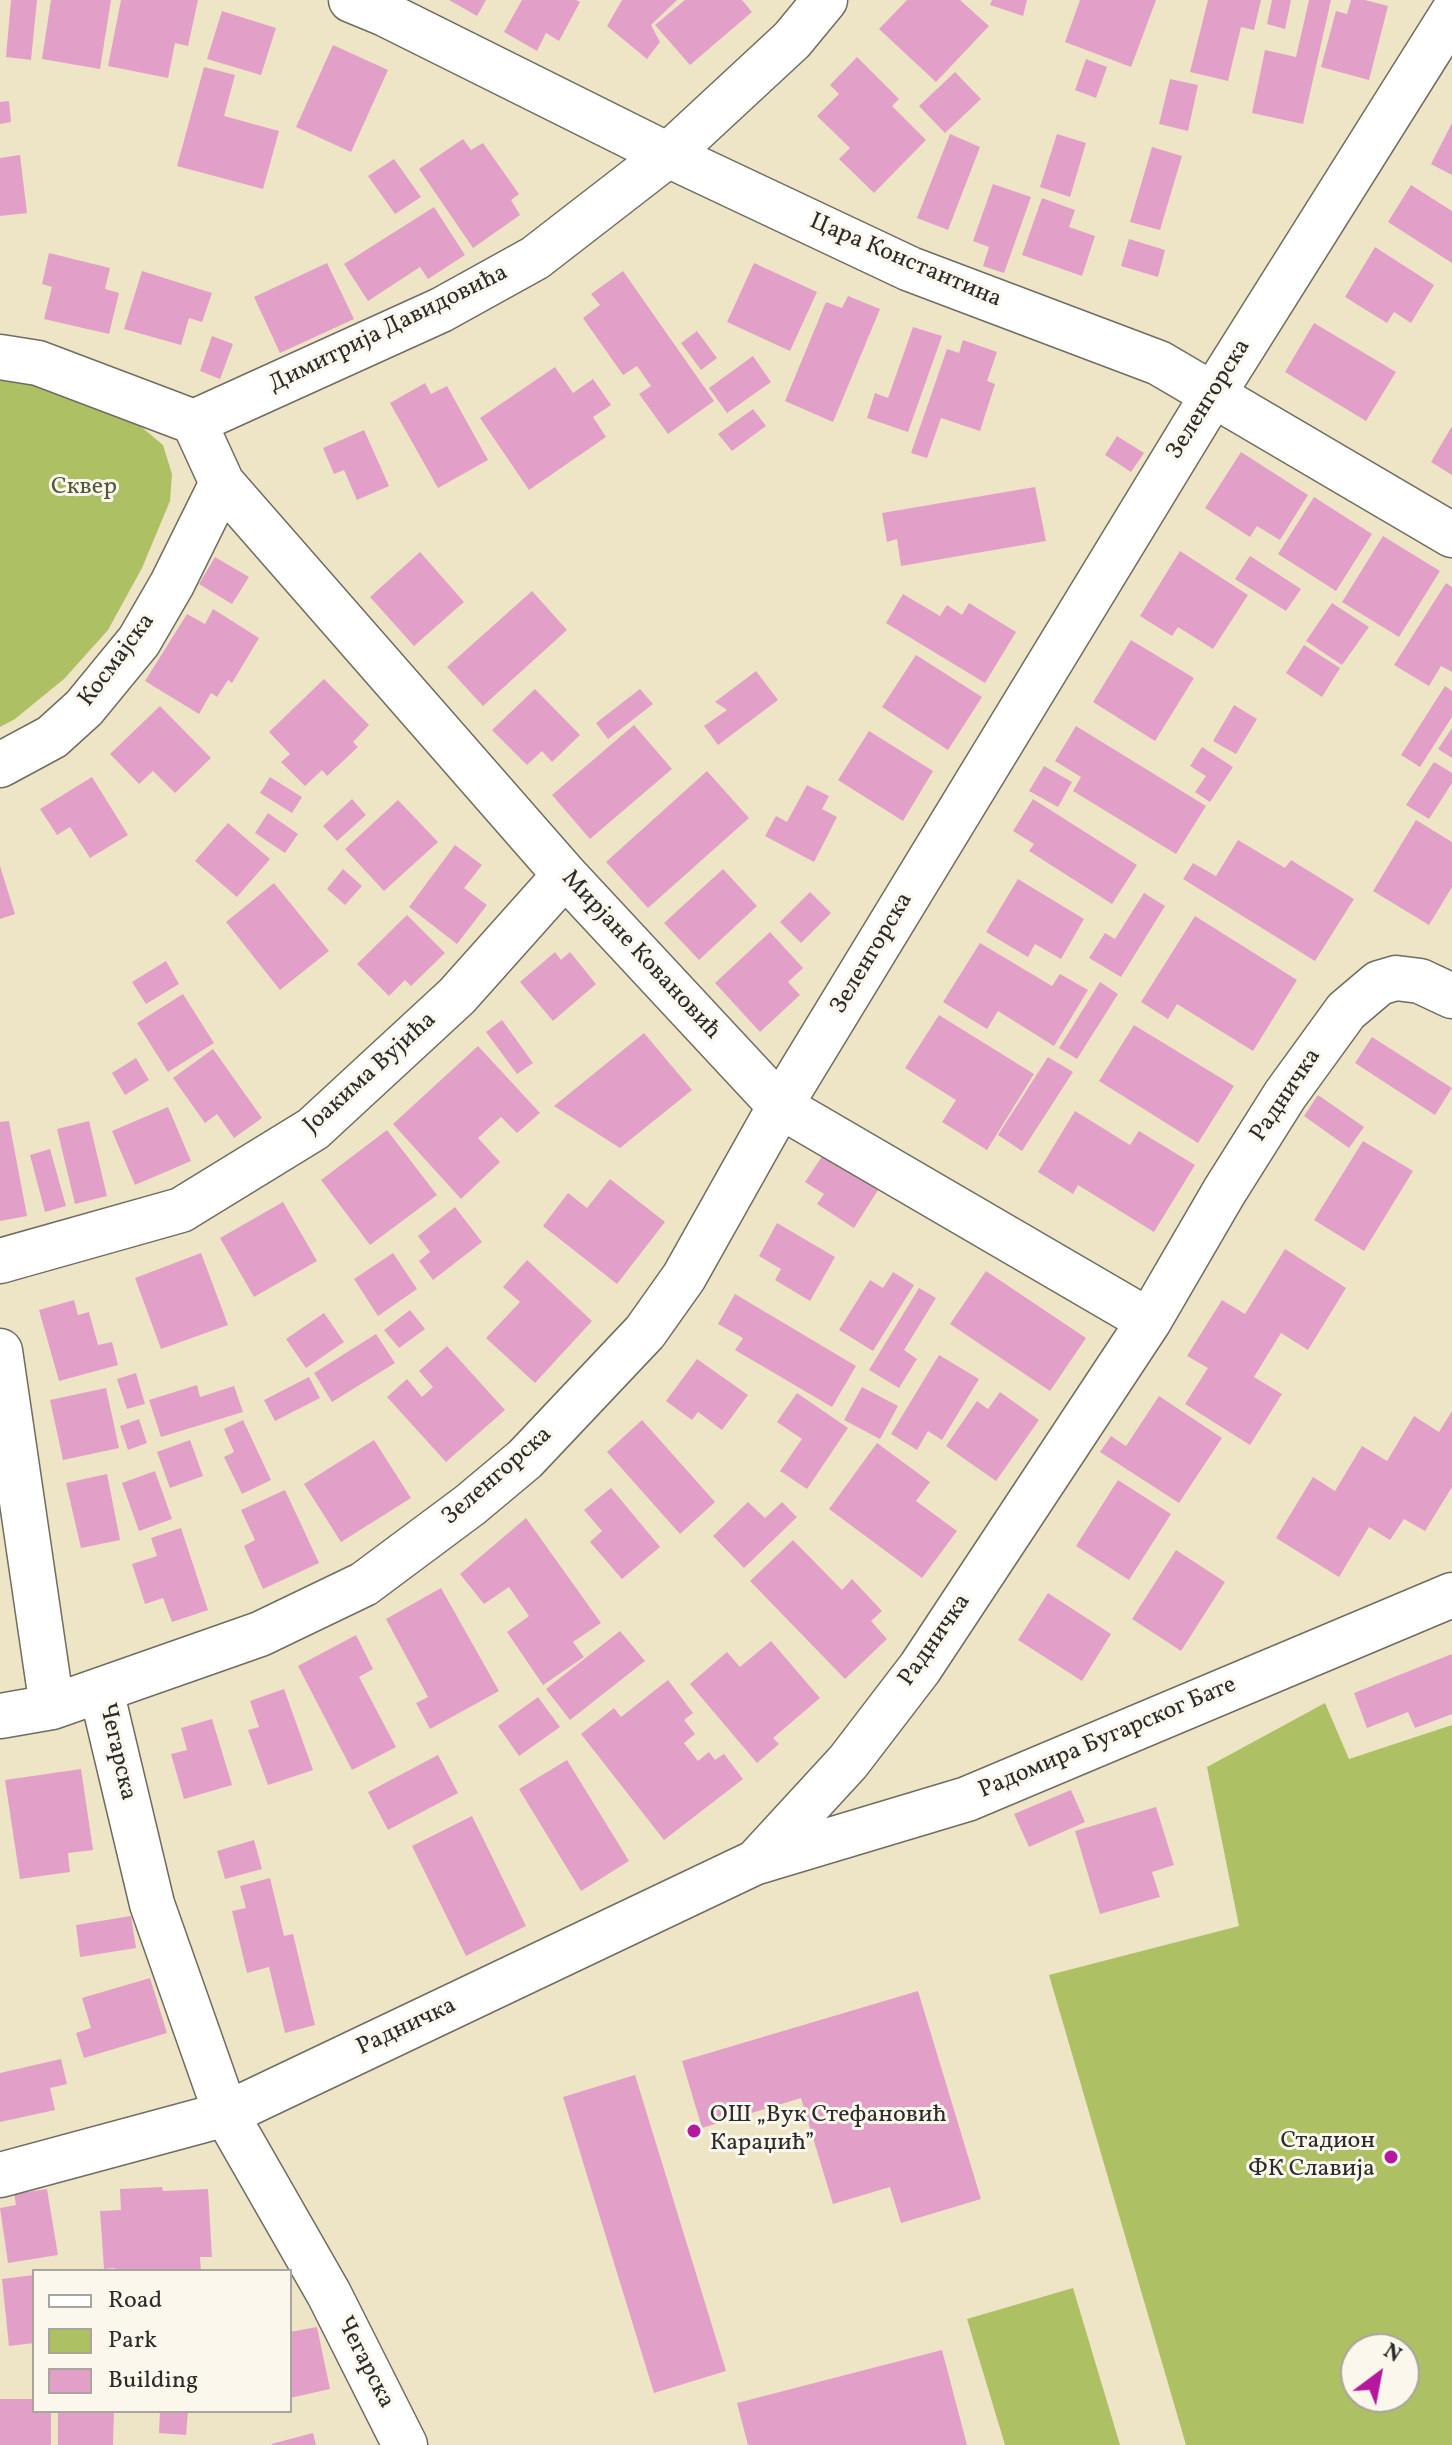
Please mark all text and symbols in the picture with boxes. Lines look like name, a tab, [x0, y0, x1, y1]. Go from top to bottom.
street label: Цара Константина	[805, 209, 1005, 315]
street label: Димитрија Давидовића	[265, 260, 513, 400]
street label: Зеленгорска	[1162, 335, 1258, 465]
park label: Сквер	[51, 475, 117, 503]
street label: Космајска	[74, 609, 162, 713]
street label: Мирјане Ковановић	[554, 865, 726, 1047]
street label: Зеленгорска	[826, 888, 920, 1020]
street label: Јоакима Вујића	[299, 1007, 443, 1141]
street label: Радничка	[1245, 1044, 1329, 1148]
street label: Зеленгорска	[437, 1421, 559, 1533]
street label: Радничка	[894, 1589, 978, 1693]
street label: Радомира Бугарског Бате	[975, 1672, 1241, 1806]
street label: Чегарска	[91, 1700, 141, 1804]
street label: Радничка	[353, 1992, 461, 2064]
place label: ОШ „Вук Стефановић Караџић”	[710, 2103, 947, 2159]
marker: ОШ „Вук Стефановић Караџић”	[685, 2122, 703, 2140]
place label: Стадион ФК Славија	[1248, 2129, 1375, 2185]
marker: Стадион ФК Славија	[1382, 2148, 1400, 2166]
legend	[32, 2269, 292, 2413]
text: Road	[108, 2284, 162, 2318]
street label: Чегарска	[329, 2312, 399, 2414]
text: Park	[108, 2324, 157, 2358]
north arrow	[1340, 2333, 1420, 2413]
text: N	[1377, 2337, 1407, 2371]
text: Building	[108, 2364, 198, 2398]

